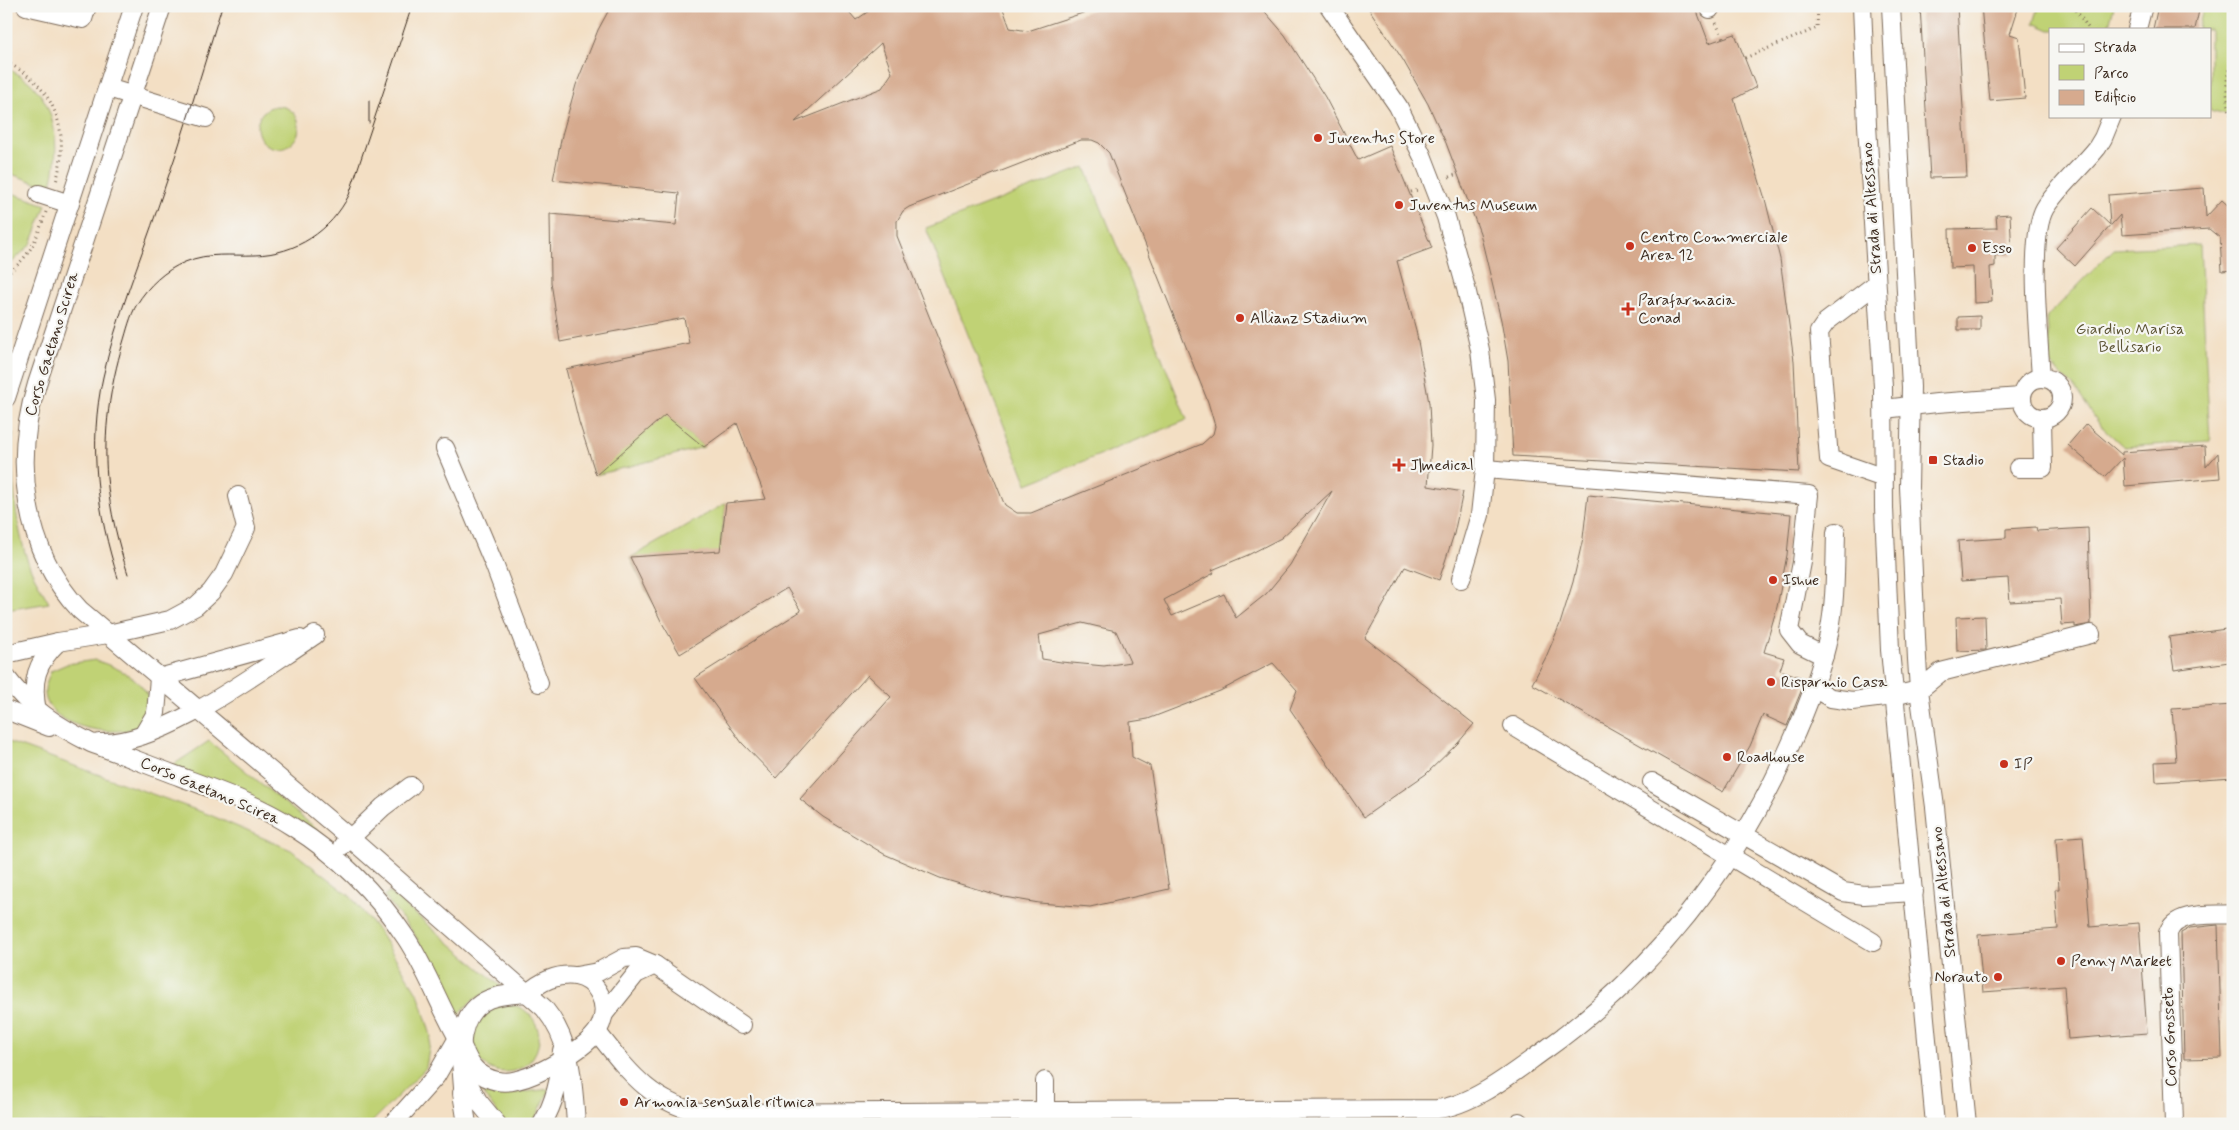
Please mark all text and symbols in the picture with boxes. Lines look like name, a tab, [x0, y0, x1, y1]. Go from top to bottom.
legend	[2049, 28, 2212, 118]
text: Strada	[2094, 38, 2137, 58]
text: Parco	[2094, 64, 2128, 84]
text: Edificio	[2094, 88, 2136, 108]
place label: Juventus Store	[1328, 128, 1435, 149]
marker: Juventus Store	[1312, 132, 1324, 144]
street label: Strada di Altessano	[1857, 141, 1887, 275]
place label: Juventus Museum	[1409, 195, 1537, 216]
marker: Juventus Museum	[1393, 199, 1405, 211]
place label: Centro Commerciale Area 12	[1640, 227, 1788, 266]
place label: Esso	[1982, 238, 2012, 259]
marker: Centro Commerciale Area 12	[1624, 240, 1636, 252]
marker: Esso	[1966, 242, 1978, 254]
street label: Corso Gaetano Scirea	[20, 269, 84, 419]
place label: Parafarmacia Conad	[1638, 290, 1735, 329]
marker: Parafarmacia Conad	[1622, 303, 1634, 315]
place label: Allianz Stadium	[1250, 308, 1367, 329]
marker: Allianz Stadium	[1234, 312, 1246, 324]
park label: Giardino Marisa Bellisario	[2076, 319, 2184, 358]
place label: Stadio	[1943, 450, 1984, 471]
marker: Stadio	[1927, 454, 1939, 466]
place label: J|medical	[1410, 455, 1474, 476]
marker: J|medical	[1392, 458, 1406, 472]
place label: Ishue	[1783, 570, 1819, 591]
marker: Ishue	[1767, 574, 1779, 586]
place label: Risparmio Casa	[1781, 672, 1888, 693]
marker: Risparmio Casa	[1765, 676, 1777, 688]
place label: Roadhouse	[1737, 747, 1805, 768]
marker: Roadhouse	[1721, 751, 1733, 763]
street label: Corso Gaetano Scirea	[137, 752, 283, 830]
place label: IP	[2014, 754, 2033, 775]
marker: IP	[1998, 758, 2010, 770]
street label: Strada di Altessano	[1927, 825, 1961, 959]
place label: Penny Market	[2071, 951, 2172, 972]
marker: Penny Market	[2055, 955, 2067, 967]
place label: Norauto	[1934, 967, 1988, 988]
marker: Norauto	[1992, 971, 2004, 983]
street label: Corso Grosseto	[2158, 987, 2182, 1087]
place label: Armonia sensuale ritmica	[634, 1092, 815, 1113]
marker: Armonia sensuale ritmica	[618, 1096, 630, 1108]

